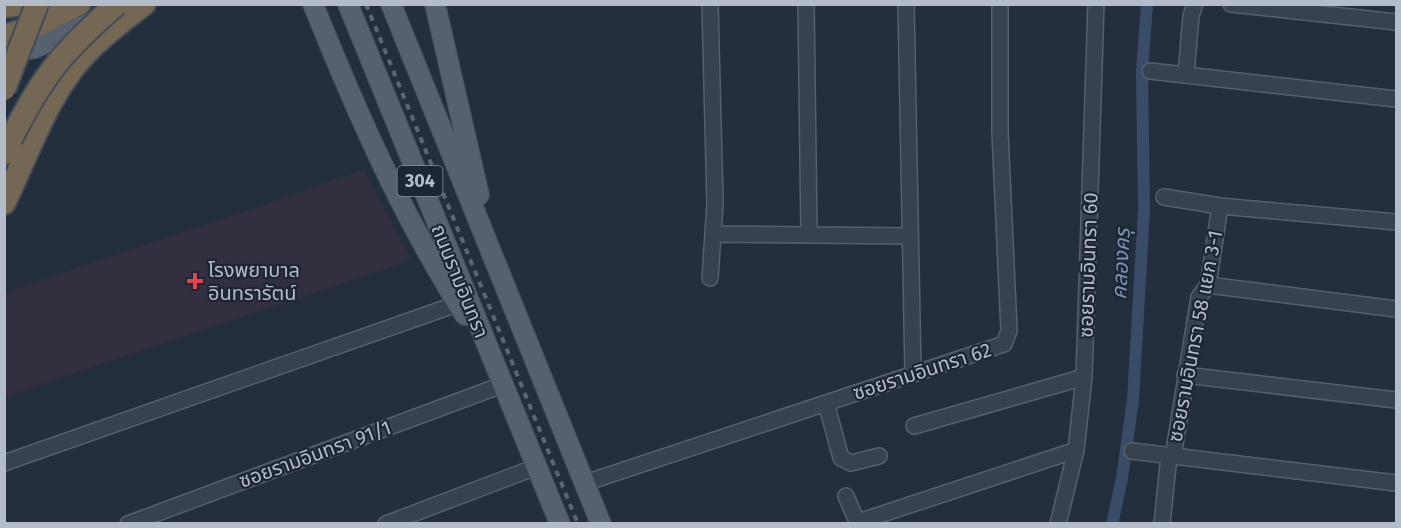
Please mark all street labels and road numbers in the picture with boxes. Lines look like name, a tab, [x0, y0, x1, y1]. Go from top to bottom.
road number: 304	[398, 166, 442, 196]
street label: ซอยรามอินทรา 60	[1073, 192, 1103, 338]
street label: ถนนรามอินทรา	[426, 221, 494, 341]
street label: ซอยรามอินทรา 58 แยก 3-1	[1163, 228, 1227, 444]
street label: ซอยรามอินทรา 62	[850, 337, 994, 405]
street label: ซอยรามอินทรา 91/1	[236, 415, 394, 493]

